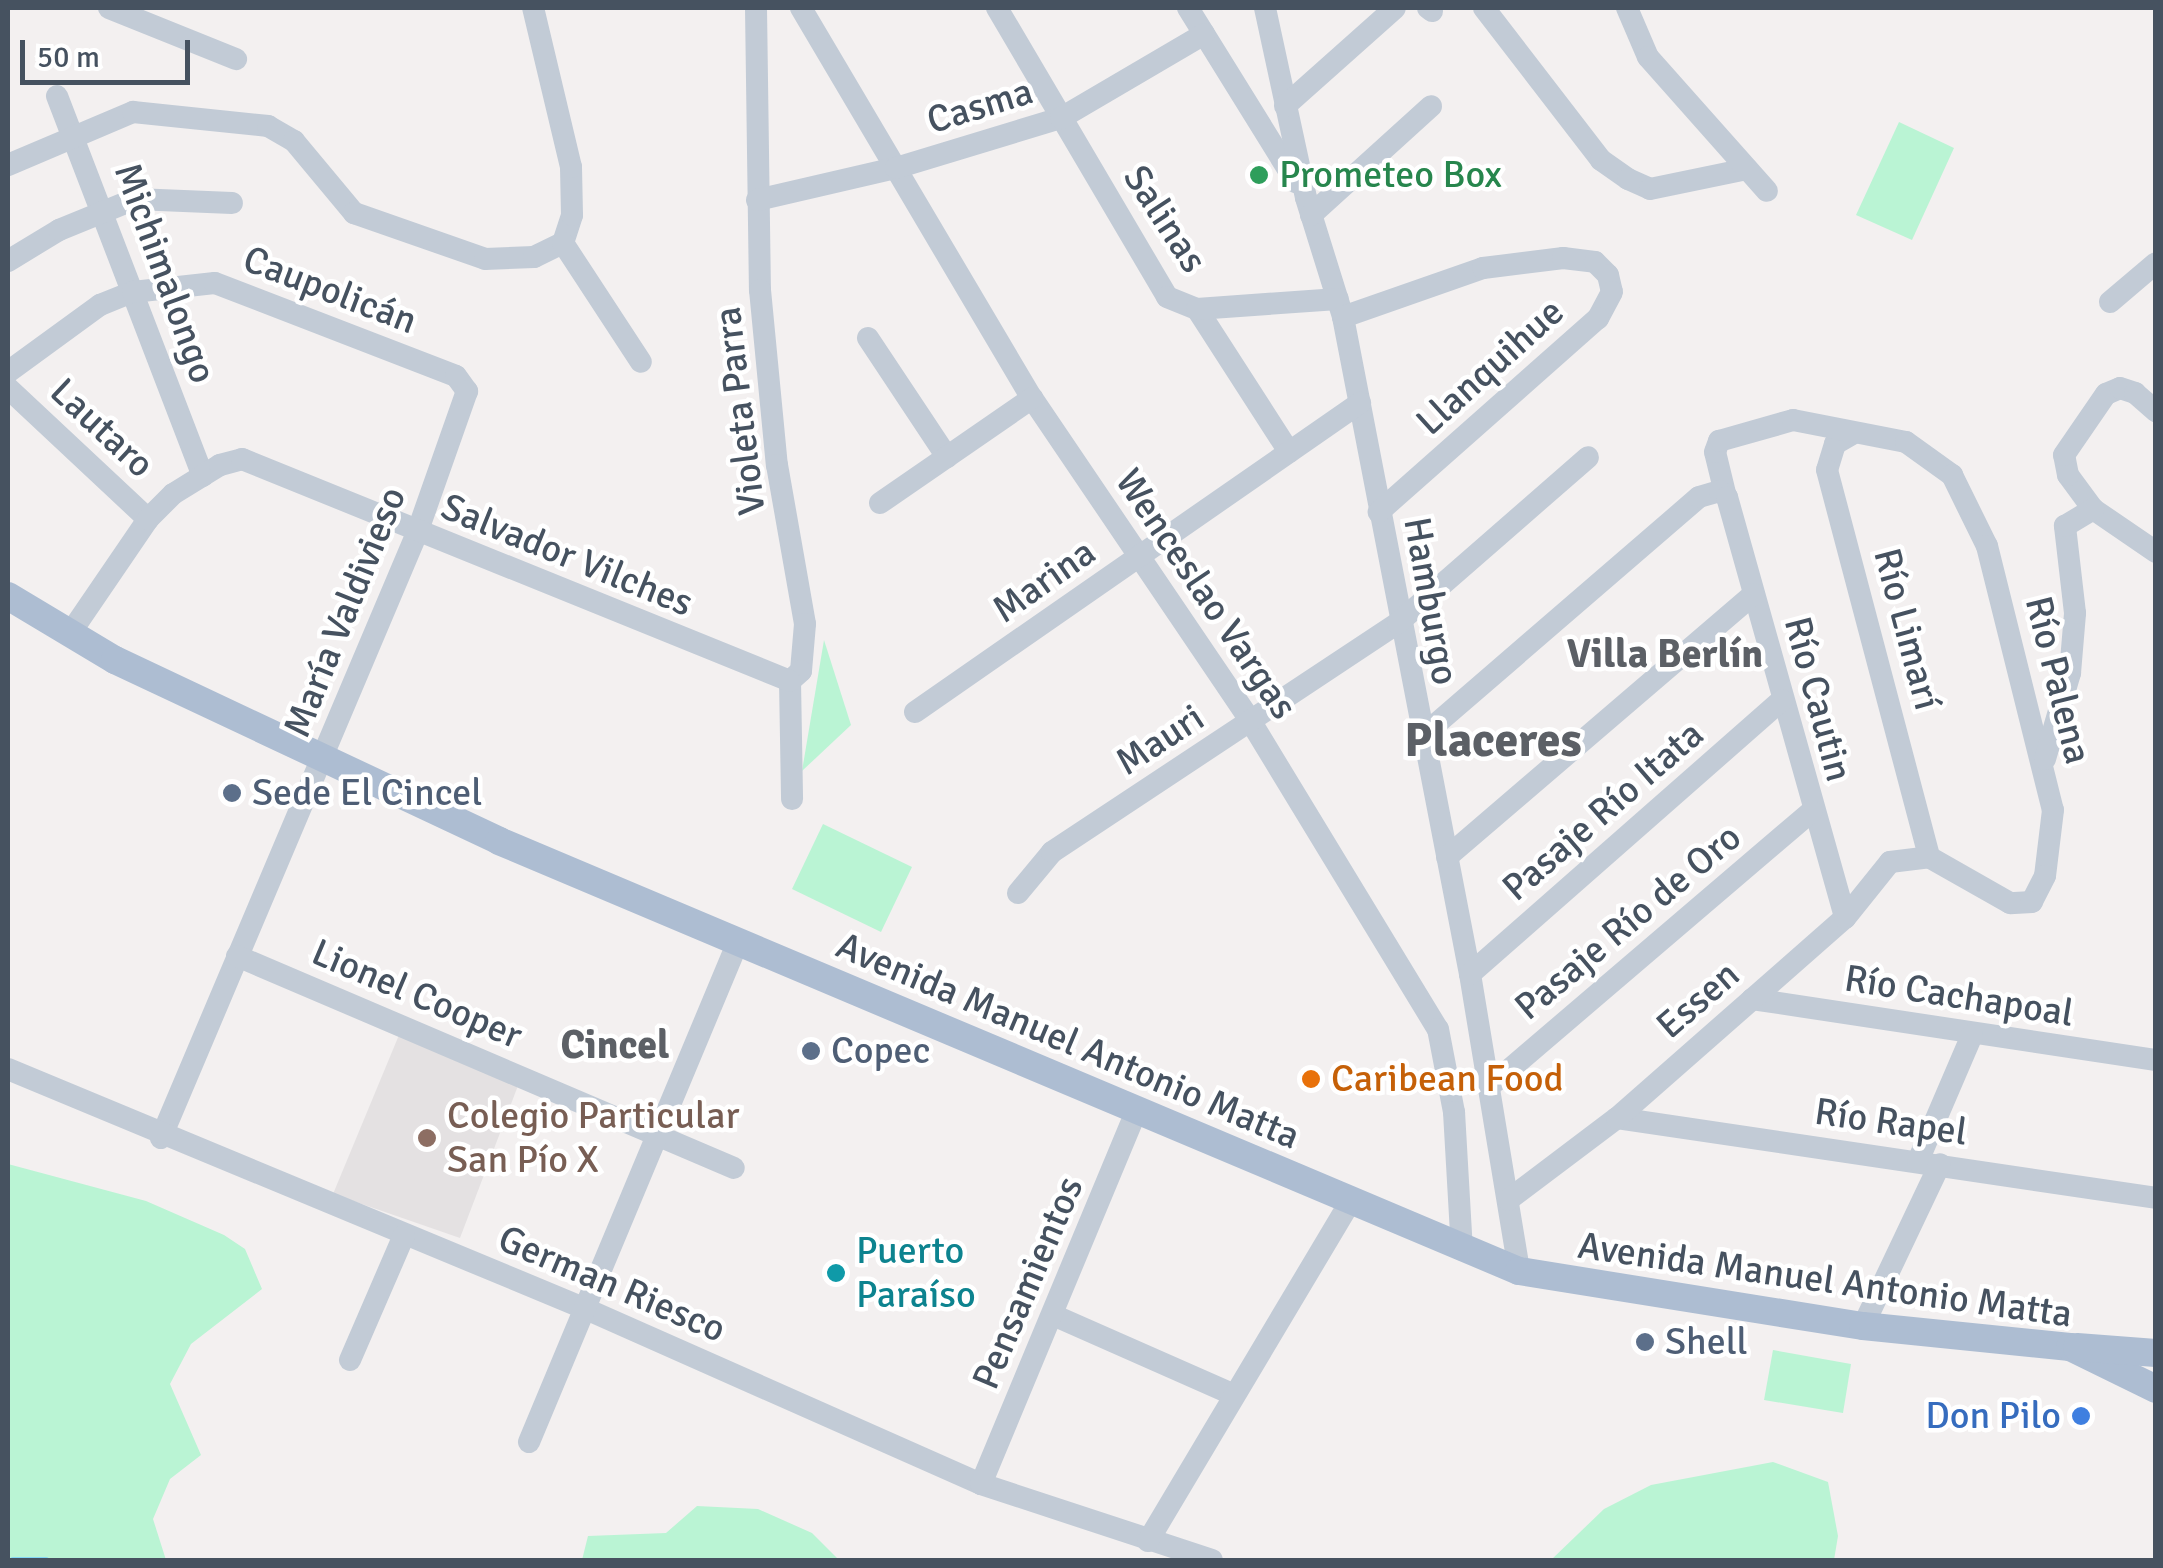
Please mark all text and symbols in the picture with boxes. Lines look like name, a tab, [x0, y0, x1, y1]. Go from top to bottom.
scale bar	[25, 20, 195, 82]
text: 50 m	[37, 39, 100, 76]
street label: Casma	[922, 68, 1038, 144]
place label: Prometeo Box	[1279, 152, 1502, 198]
street label: Michimalongo	[104, 157, 226, 389]
street label: Salinas	[1114, 157, 1216, 281]
marker: Prometeo Box	[1248, 164, 1270, 186]
street label: Caupolicán	[237, 236, 423, 344]
street label: Llanquihue	[1407, 289, 1573, 445]
street label: Violeta Parra	[705, 304, 775, 518]
street label: Lautaro	[41, 369, 163, 487]
street label: Wenceslao Vargas	[1106, 460, 1306, 728]
street label: María Valdivieso	[274, 480, 416, 744]
street label: Salvador Vilches	[435, 484, 699, 626]
street label: Hamburgo	[1394, 514, 1468, 688]
street label: Marina	[984, 529, 1104, 633]
street label: Río Limarí	[1864, 543, 1950, 715]
street label: Río Palena	[2015, 592, 2101, 768]
street label: Río Cautin	[1774, 612, 1862, 786]
district label: Villa Berlín	[1567, 630, 1763, 678]
street label: Mauri	[1107, 695, 1213, 785]
street label: Pasaje Río Itata	[1493, 711, 1713, 911]
district label: Placeres	[1404, 712, 1582, 770]
place label: Sede El Cincel	[252, 770, 482, 816]
marker: Sede El Cincel	[221, 782, 243, 804]
street label: Pasaje Río de Oro	[1506, 814, 1750, 1030]
street label: Avenida Manuel Antonio Matta	[830, 923, 1306, 1159]
street label: Lionel Cooper	[305, 929, 529, 1059]
street label: Essen	[1647, 952, 1749, 1048]
street label: Río Cachapoal	[1841, 955, 2077, 1037]
district label: Cincel	[560, 1021, 670, 1069]
place label: Copec	[831, 1028, 930, 1074]
marker: Copec	[800, 1040, 822, 1062]
place label: Caribean Food	[1331, 1056, 1564, 1102]
marker: Caribean Food	[1300, 1068, 1322, 1090]
street label: Río Rapel	[1812, 1089, 1970, 1155]
place label: Colegio Particular San Pío X	[447, 1093, 739, 1182]
marker: Colegio Particular San Pío X	[416, 1127, 438, 1149]
street label: Pensamientos	[963, 1170, 1093, 1396]
street label: German Riesco	[492, 1216, 732, 1352]
street label: Avenida Manuel Antonio Matta	[1575, 1223, 2075, 1337]
place label: Puerto Paraíso	[856, 1228, 976, 1318]
marker: Puerto Paraíso	[825, 1262, 847, 1284]
place label: Shell	[1665, 1319, 1748, 1365]
marker: Shell	[1634, 1331, 1656, 1353]
place label: Don Pilo	[1925, 1393, 2061, 1439]
marker: Don Pilo	[2070, 1405, 2092, 1427]

